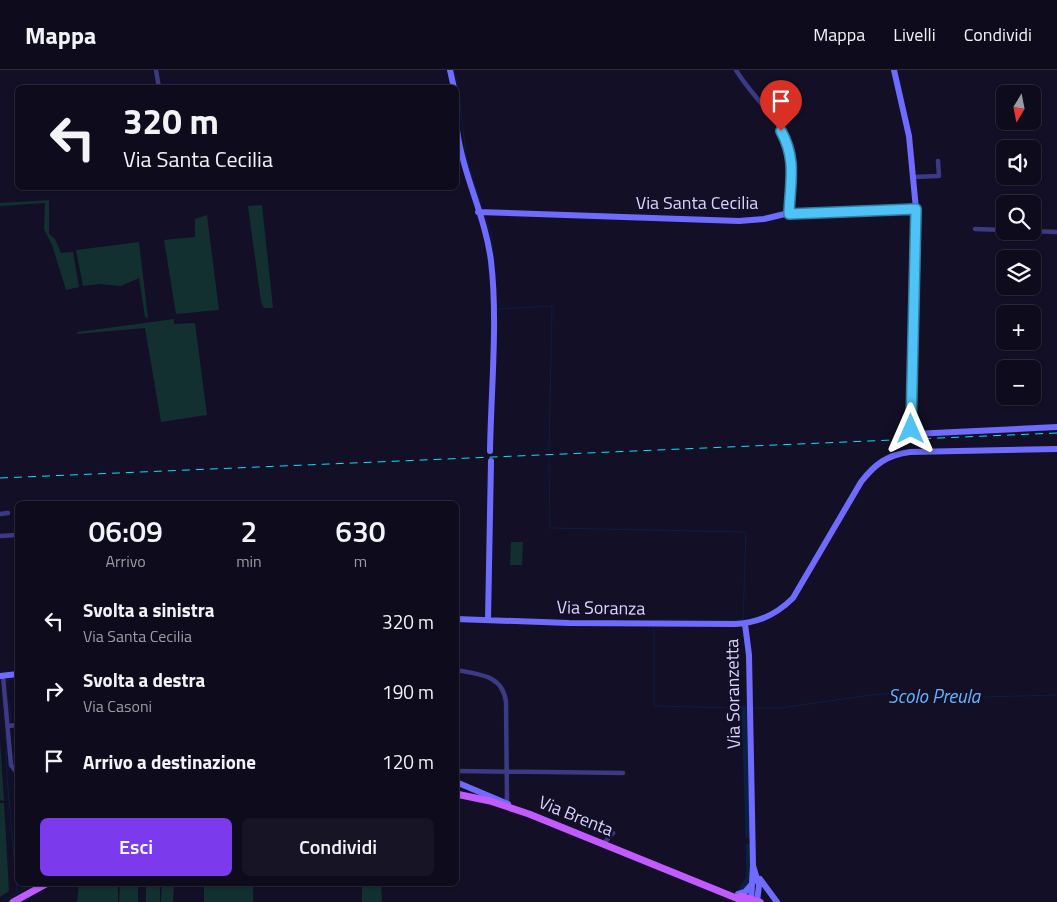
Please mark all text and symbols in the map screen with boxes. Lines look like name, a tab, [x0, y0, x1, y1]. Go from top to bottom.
text: Mappa	[25, 17, 96, 53]
text: Mappa	[813, 21, 865, 48]
text: Livelli	[893, 21, 936, 48]
text: Condividi	[964, 21, 1032, 48]
pin	[760, 80, 802, 131]
north arrow	[996, 85, 1041, 130]
map controls	[996, 85, 1041, 405]
icon: arrive	[767, 87, 795, 115]
text: 320 m	[123, 94, 219, 148]
icon: left	[40, 105, 105, 170]
button: sound	[996, 140, 1041, 185]
text: Via Santa Cecilia	[123, 142, 273, 176]
street label: Via Santa Cecilia	[636, 189, 758, 216]
button: search	[996, 195, 1041, 240]
button: layers	[996, 250, 1041, 295]
button: +	[996, 305, 1041, 350]
button: −	[996, 360, 1041, 405]
position arrow	[884, 402, 936, 454]
text: 06:09	[88, 508, 163, 554]
text: 2	[241, 508, 257, 554]
text: 630	[335, 508, 386, 554]
text: Arrivo	[106, 549, 146, 573]
text: min	[236, 549, 262, 573]
text: m	[354, 549, 367, 573]
street label: Via Soranza	[556, 593, 646, 622]
text: Svolta a sinistra	[83, 595, 214, 624]
icon: left	[40, 607, 68, 635]
text: 320 m	[382, 607, 434, 636]
text: Via Santa Cecilia	[83, 624, 192, 648]
street label: Via Soranzetta	[718, 639, 747, 749]
text: Svolta a destra	[83, 665, 205, 694]
icon: right	[40, 677, 68, 705]
text: 190 m	[382, 677, 434, 706]
water label: Scolo Preula	[888, 681, 982, 710]
text: Via Casoni	[83, 694, 152, 718]
icon: arrive	[40, 747, 68, 775]
text: Arrivo a destinazione	[83, 747, 256, 776]
text: 120 m	[382, 747, 434, 776]
street label: Via Brenta	[535, 788, 618, 843]
button: Esci	[40, 818, 232, 876]
button: Condividi	[242, 818, 434, 876]

